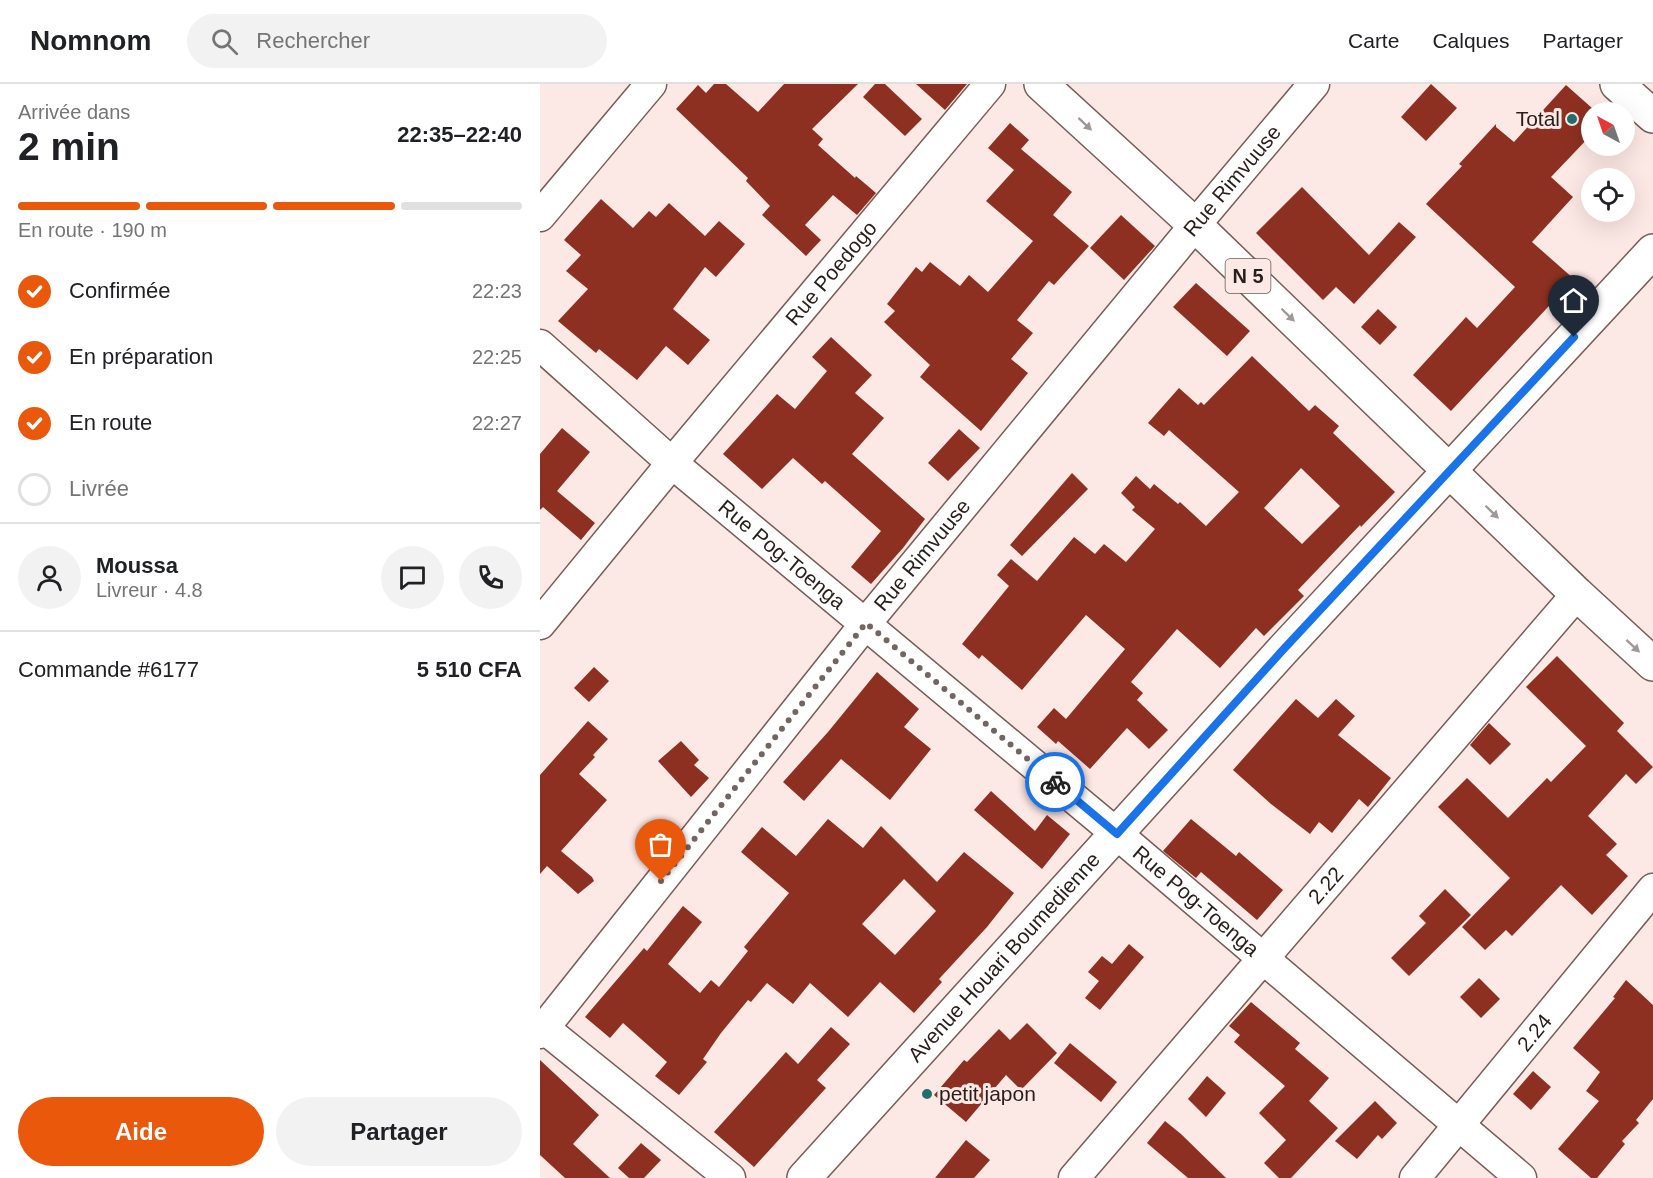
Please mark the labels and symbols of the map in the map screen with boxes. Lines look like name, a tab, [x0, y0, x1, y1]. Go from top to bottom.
north arrow	[1581, 102, 1635, 156]
place label: Total	[1516, 107, 1560, 130]
marker: Total	[1565, 112, 1579, 126]
one-way arrow	[1077, 116, 1091, 130]
street label: Rue Rimvuuse	[1179, 120, 1285, 241]
street label: Rue Poedogo	[781, 216, 881, 329]
road number: N 5	[1226, 259, 1270, 293]
pin	[1548, 275, 1599, 337]
one-way arrow	[1280, 307, 1294, 321]
street label: Rue Rimvuuse	[869, 494, 975, 615]
street label: Rue Pog-Toenga	[714, 495, 850, 614]
one-way arrow	[1484, 505, 1499, 519]
one-way arrow	[1626, 639, 1641, 653]
courier	[1025, 752, 1085, 812]
pin	[635, 819, 686, 881]
street label: Rue Pog-Toenga	[1129, 841, 1264, 961]
street label: Avenue Houari Boumedienne	[903, 848, 1104, 1066]
street label: 2.22	[1303, 862, 1348, 908]
street label: 2.24	[1512, 1009, 1556, 1056]
place label: petit japon	[939, 1082, 1036, 1105]
marker: petit japon	[920, 1087, 934, 1101]

